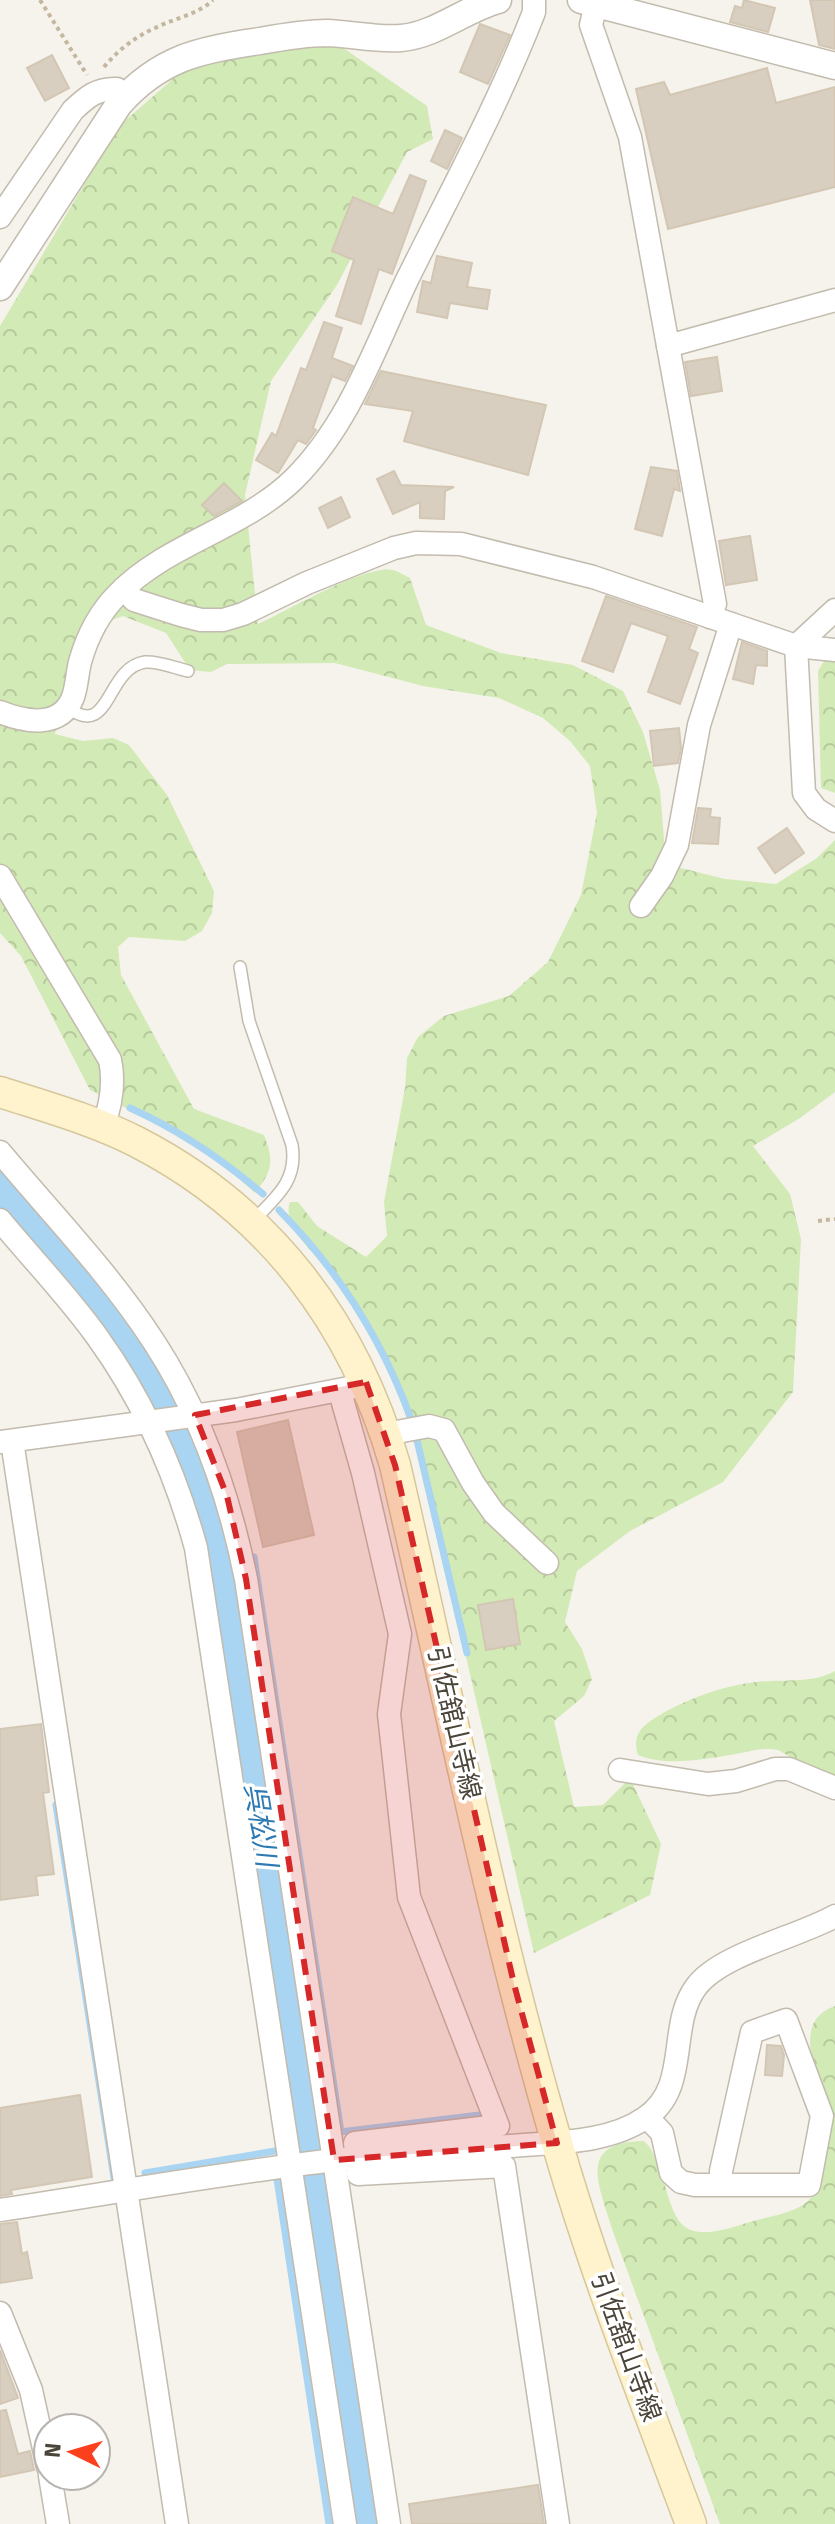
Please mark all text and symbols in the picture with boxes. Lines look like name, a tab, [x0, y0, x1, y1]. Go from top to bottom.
street label: 引佐舘山寺線	[421, 1644, 487, 1802]
water label: 呉松川	[238, 1781, 284, 1872]
street label: 引佐舘山寺線	[585, 2268, 667, 2426]
north arrow	[32, 2412, 112, 2492]
text: N	[38, 2442, 67, 2459]

